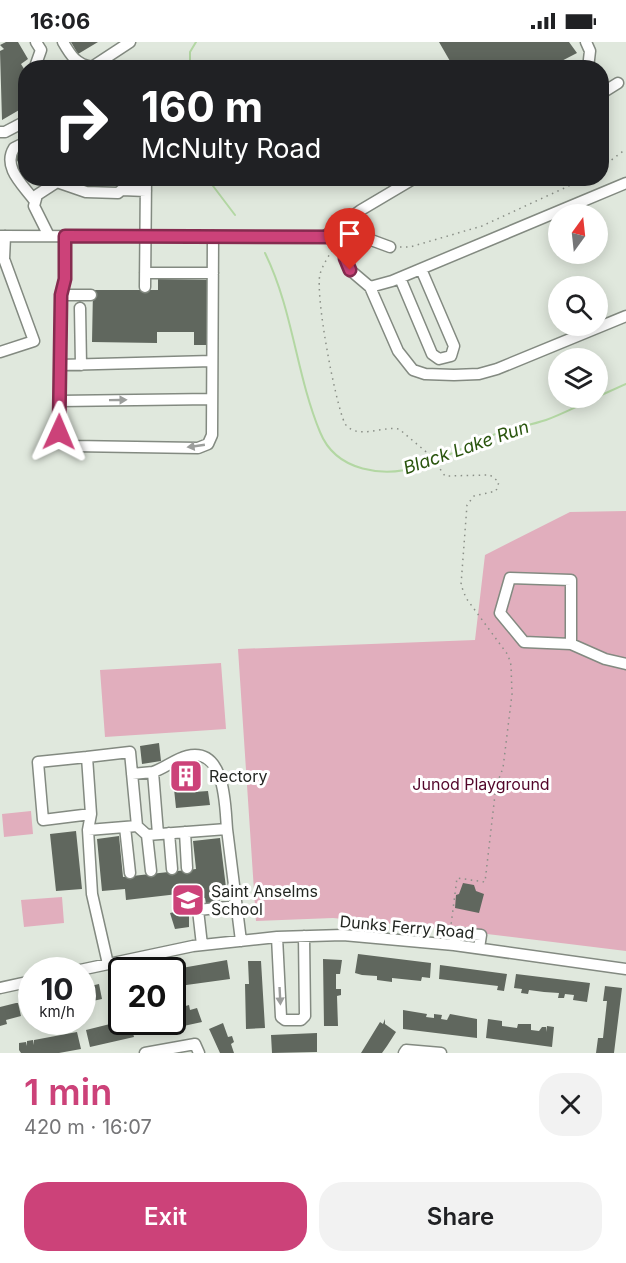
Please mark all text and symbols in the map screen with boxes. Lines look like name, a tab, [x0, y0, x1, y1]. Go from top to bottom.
text: 16:06	[30, 8, 90, 34]
text: 160 m	[141, 81, 263, 132]
icon: right	[42, 84, 120, 162]
text: McNulty Road	[141, 132, 321, 165]
north arrow	[548, 204, 608, 264]
map controls	[548, 204, 608, 408]
pin	[324, 208, 375, 270]
icon: arrive	[333, 217, 366, 250]
button: search	[548, 276, 608, 336]
button: layers	[548, 348, 608, 408]
one-way arrow	[108, 395, 127, 405]
position arrow	[27, 400, 91, 464]
water label: Black Lake Run	[400, 416, 532, 478]
one-way arrow	[186, 442, 205, 451]
building icon: Rectory	[168, 758, 204, 794]
place label: Rectory	[209, 766, 267, 786]
park label: Junod Playground	[412, 774, 550, 794]
place label: Saint Anselms School	[211, 881, 318, 919]
school or university icon: Saint Anselms School	[170, 882, 206, 918]
street label: Dunks Ferry Road	[339, 911, 475, 943]
speed limit sign: 20	[108, 957, 186, 1035]
text: 10	[40, 971, 74, 1007]
one-way arrow	[276, 986, 285, 1005]
text: km/h	[39, 1002, 75, 1021]
text: 1 min	[24, 1070, 112, 1114]
button: close	[539, 1073, 602, 1136]
text: 420 m · 16:07	[24, 1115, 152, 1139]
button: Exit	[24, 1182, 307, 1251]
button: Share	[319, 1182, 602, 1251]

